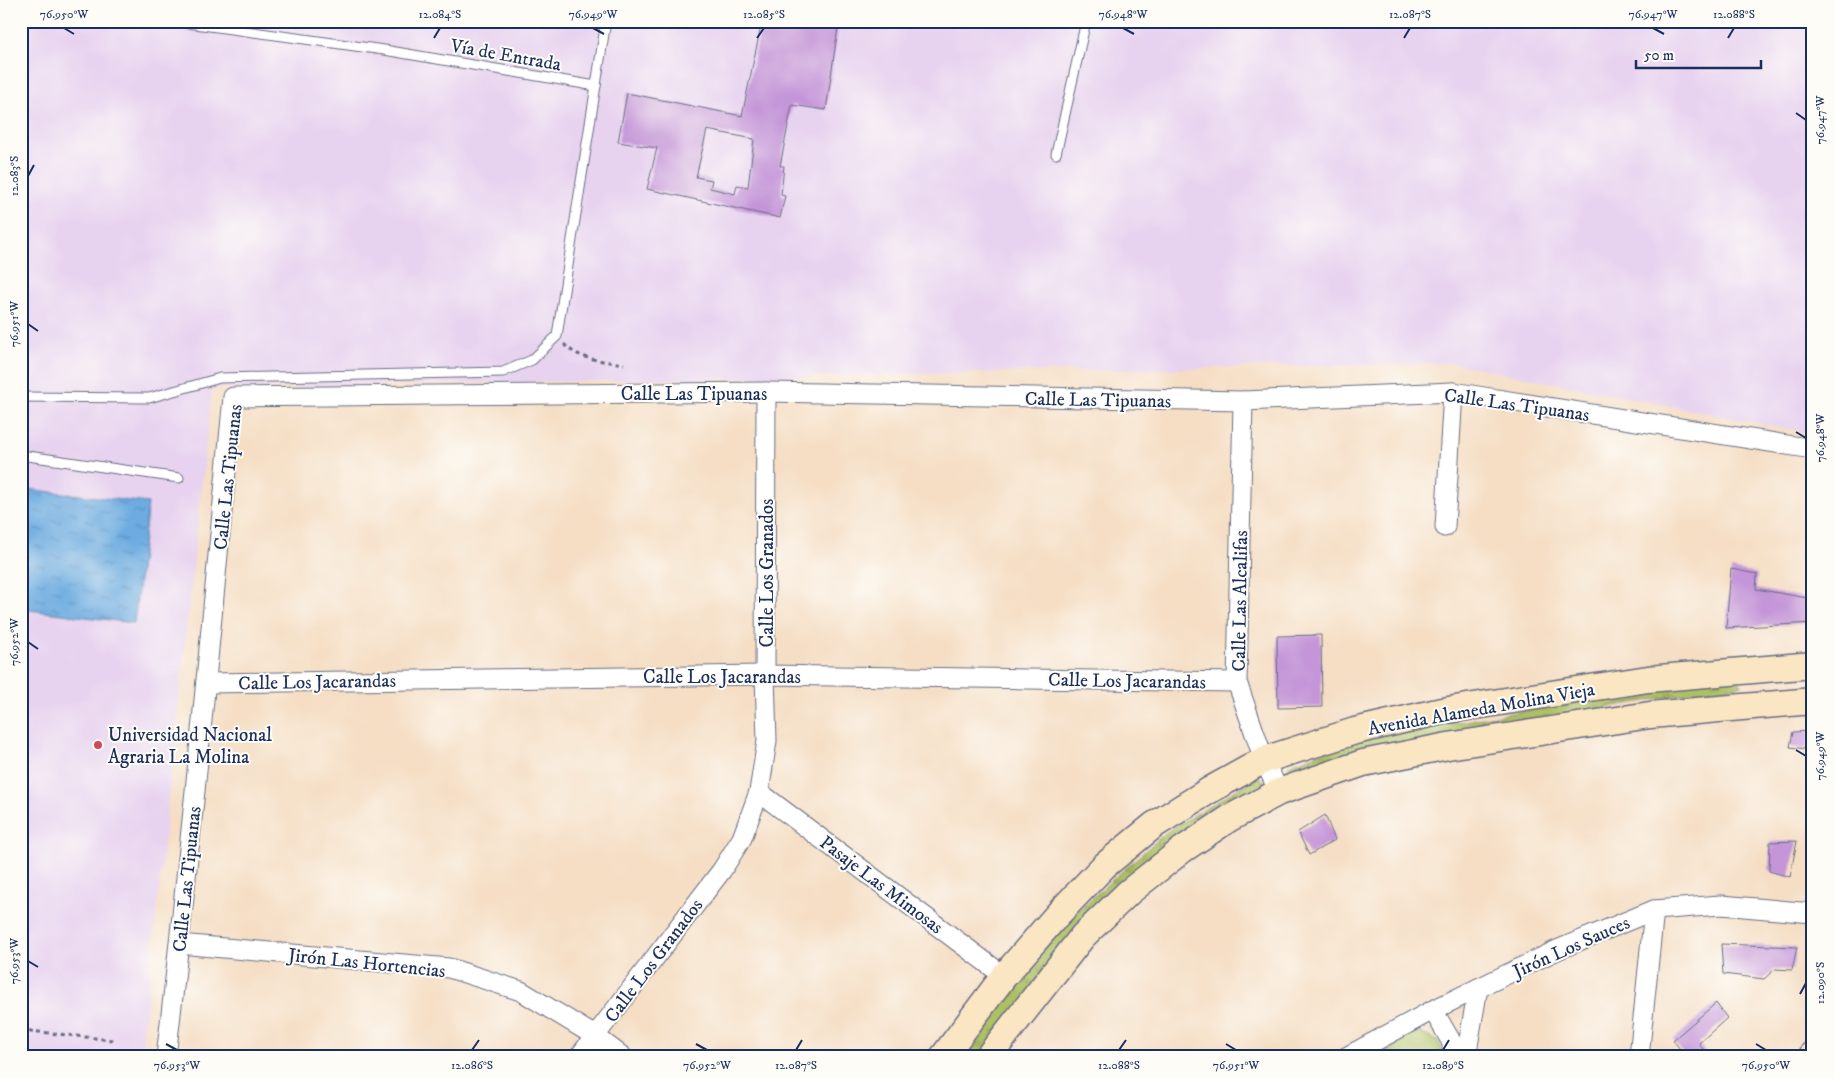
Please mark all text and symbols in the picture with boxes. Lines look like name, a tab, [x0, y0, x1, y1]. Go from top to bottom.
text: 76.950°W	[40, 7, 89, 22]
text: 12.084°S	[419, 7, 461, 22]
text: 76.949°W	[568, 7, 619, 22]
text: 12.085°S	[743, 7, 785, 22]
text: 76.948°W	[1098, 7, 1149, 22]
text: 12.087°S	[1389, 7, 1431, 22]
text: 76.947°W	[1628, 7, 1679, 22]
text: 12.088°S	[1713, 7, 1755, 22]
street label: Vía de Entrada	[448, 34, 563, 77]
scale bar	[1636, 38, 1762, 70]
text: 50 m	[1644, 46, 1674, 65]
text: 76.947°W	[1813, 94, 1828, 145]
text: 12.083°S	[7, 156, 22, 196]
text: 76.951°W	[7, 300, 22, 347]
street label: Calle Las Tipuanas	[621, 383, 767, 406]
street label: Calle Las Tipuanas	[1443, 384, 1591, 427]
street label: Calle Las Tipuanas	[1025, 388, 1171, 413]
street label: Calle Las Tipuanas	[209, 403, 248, 551]
text: 76.948°W	[1813, 412, 1828, 463]
street label: Calle Los Granados	[756, 499, 779, 647]
street label: Calle Las Alcalifas	[1228, 530, 1253, 672]
text: 76.952°W	[7, 617, 22, 666]
street label: Calle Los Jacarandas	[643, 666, 801, 689]
street label: Calle Los Jacarandas	[1048, 669, 1206, 694]
street label: Calle Los Jacarandas	[238, 670, 396, 695]
street label: Avenida Alameda Molina Vieja	[1366, 678, 1597, 741]
place label: Universidad Nacional Agraria La Molina	[108, 724, 272, 769]
text: 76.949°W	[1813, 730, 1828, 781]
marker: Universidad Nacional Agraria La Molina	[92, 739, 104, 751]
street label: Calle Las Tipuanas	[168, 805, 207, 953]
street label: Pasaje Las Mimosas	[815, 831, 947, 939]
street label: Calle Los Granados	[600, 895, 708, 1027]
street label: Jirón Los Sauces	[1508, 911, 1634, 984]
text: 76.953°W	[7, 937, 22, 984]
street label: Jirón Las Hortencias	[285, 944, 447, 983]
text: 12.090°S	[1813, 962, 1828, 1004]
text: 76.953°W	[154, 1058, 201, 1073]
text: 12.086°S	[451, 1058, 493, 1073]
text: 76.952°W	[683, 1058, 732, 1073]
text: 12.087°S	[775, 1058, 817, 1073]
text: 12.088°S	[1098, 1058, 1140, 1073]
text: 76.951°W	[1213, 1058, 1260, 1073]
text: 12.089°S	[1422, 1058, 1464, 1073]
text: 76.950°W	[1742, 1058, 1791, 1073]

